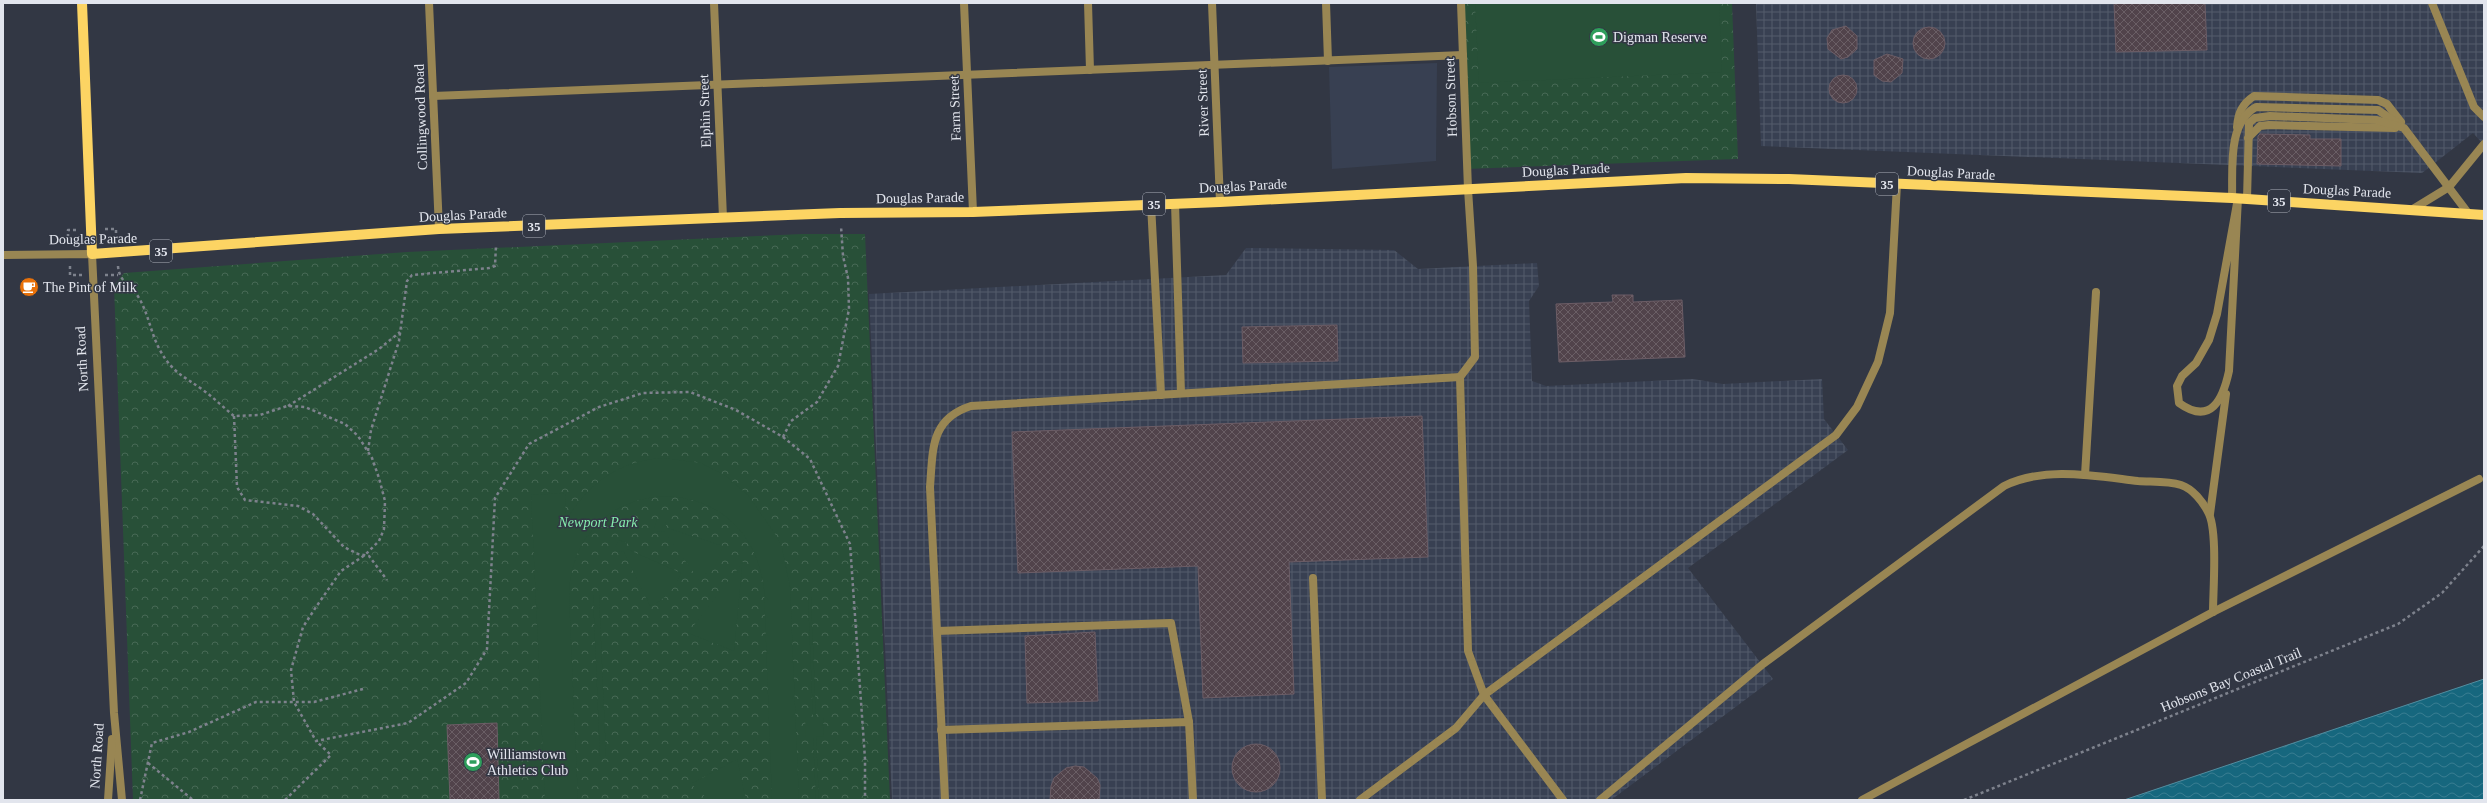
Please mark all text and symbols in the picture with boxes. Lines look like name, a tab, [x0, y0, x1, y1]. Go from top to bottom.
sports icon: Digman Reserve	[1588, 26, 1610, 48]
place label: Digman Reserve	[1613, 30, 1707, 45]
street label: Hobson Street	[1442, 57, 1460, 137]
street label: Collingwood Road	[412, 64, 430, 170]
street label: River Street	[1194, 69, 1212, 137]
street label: Elphin Street	[696, 74, 714, 148]
street label: Farm Street	[946, 75, 964, 141]
street label: Douglas Parade	[1522, 160, 1610, 180]
street label: Douglas Parade	[1907, 163, 1995, 183]
road number: 35	[1876, 173, 1898, 195]
street label: Douglas Parade	[1199, 176, 1287, 196]
street label: Douglas Parade	[2303, 181, 2391, 201]
street label: Douglas Parade	[876, 190, 964, 206]
road number: 35	[2268, 190, 2290, 212]
road number: 35	[1143, 193, 1165, 215]
street label: Douglas Parade	[419, 205, 507, 225]
road number: 35	[523, 215, 545, 237]
street label: Douglas Parade	[49, 231, 137, 247]
road number: 35	[150, 240, 172, 262]
cafe icon: The Pint of Milk	[18, 276, 40, 298]
place label: The Pint of Milk	[43, 280, 137, 295]
street label: North Road	[73, 326, 91, 392]
park label: Newport Park	[558, 515, 638, 530]
street label: Hobsons Bay Coastal Trail	[2158, 645, 2304, 715]
street label: North Road	[87, 723, 107, 789]
place label: Williamstown Athletics Club	[487, 747, 568, 778]
sports icon: Williamstown Athletics Club	[462, 751, 484, 773]

